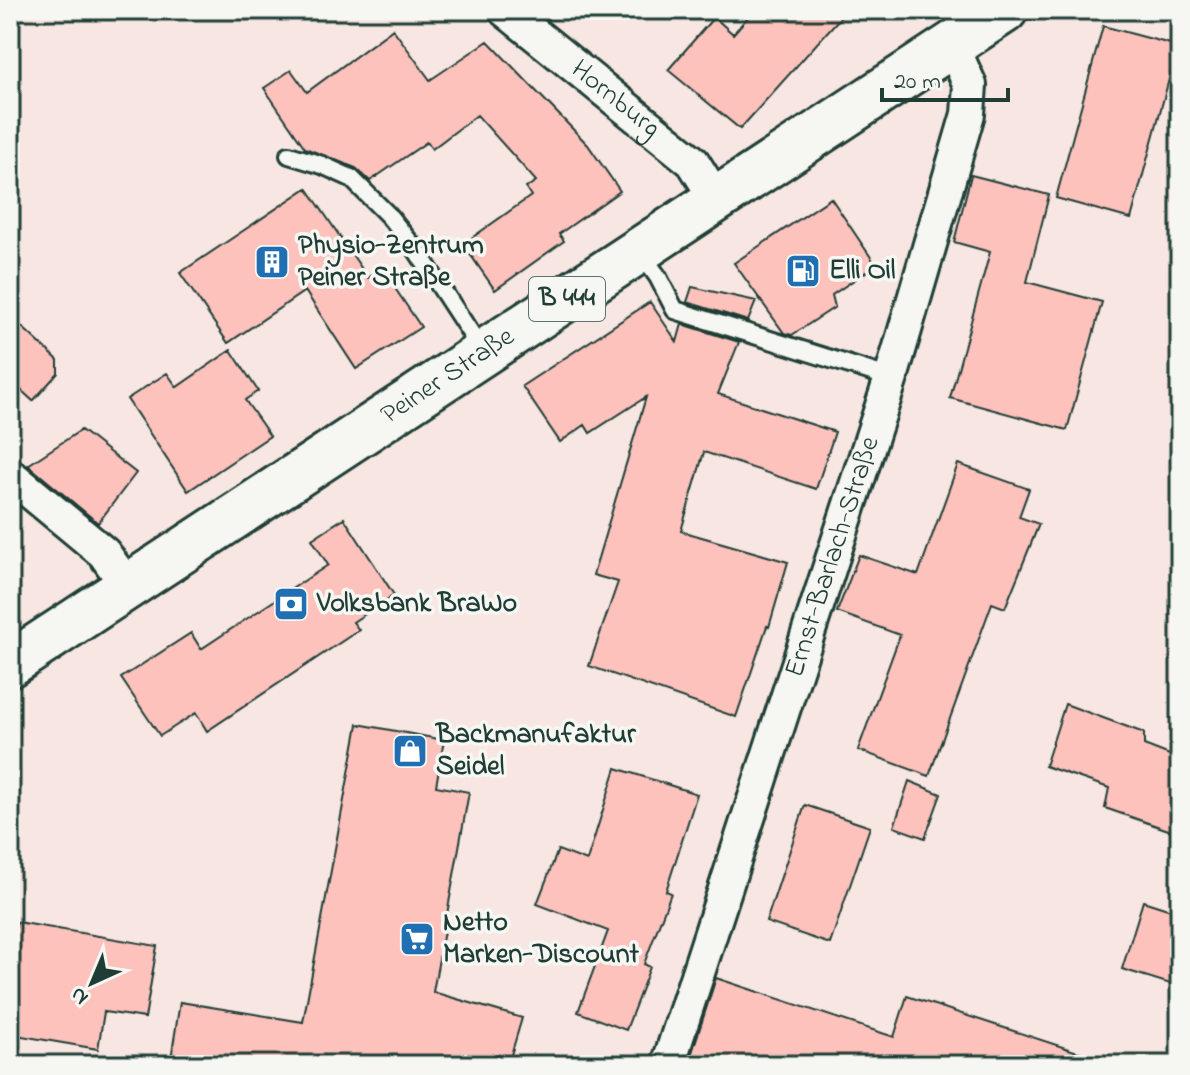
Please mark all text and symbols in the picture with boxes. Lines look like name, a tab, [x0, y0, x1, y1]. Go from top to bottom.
street label: Hornburg	[562, 50, 669, 148]
scale bar	[882, 52, 1008, 102]
text: 20 m	[894, 65, 941, 100]
place label: Physio-Zentrum Peiner Straße	[298, 226, 484, 299]
building icon: Physio-Zentrum Peiner Straße	[253, 243, 291, 281]
place label: Elli Oil	[829, 251, 896, 292]
fuel station icon: Elli Oil	[784, 252, 822, 290]
road number: B 444	[529, 277, 605, 321]
street label: Peiner Straße	[373, 317, 523, 435]
street label: Ernst-Barlach-Straße	[775, 431, 891, 683]
place label: Volksbank BraWo	[316, 584, 517, 625]
bank icon: Volksbank BraWo	[272, 585, 310, 623]
place label: Backmanufaktur Seidel	[434, 715, 637, 788]
shop icon: Backmanufaktur Seidel	[391, 732, 429, 770]
place label: Netto Marken-Discount	[443, 903, 639, 976]
supermarket icon: Netto Marken-Discount	[398, 920, 436, 958]
north arrow	[52, 943, 132, 1023]
text: N	[64, 979, 97, 1012]

